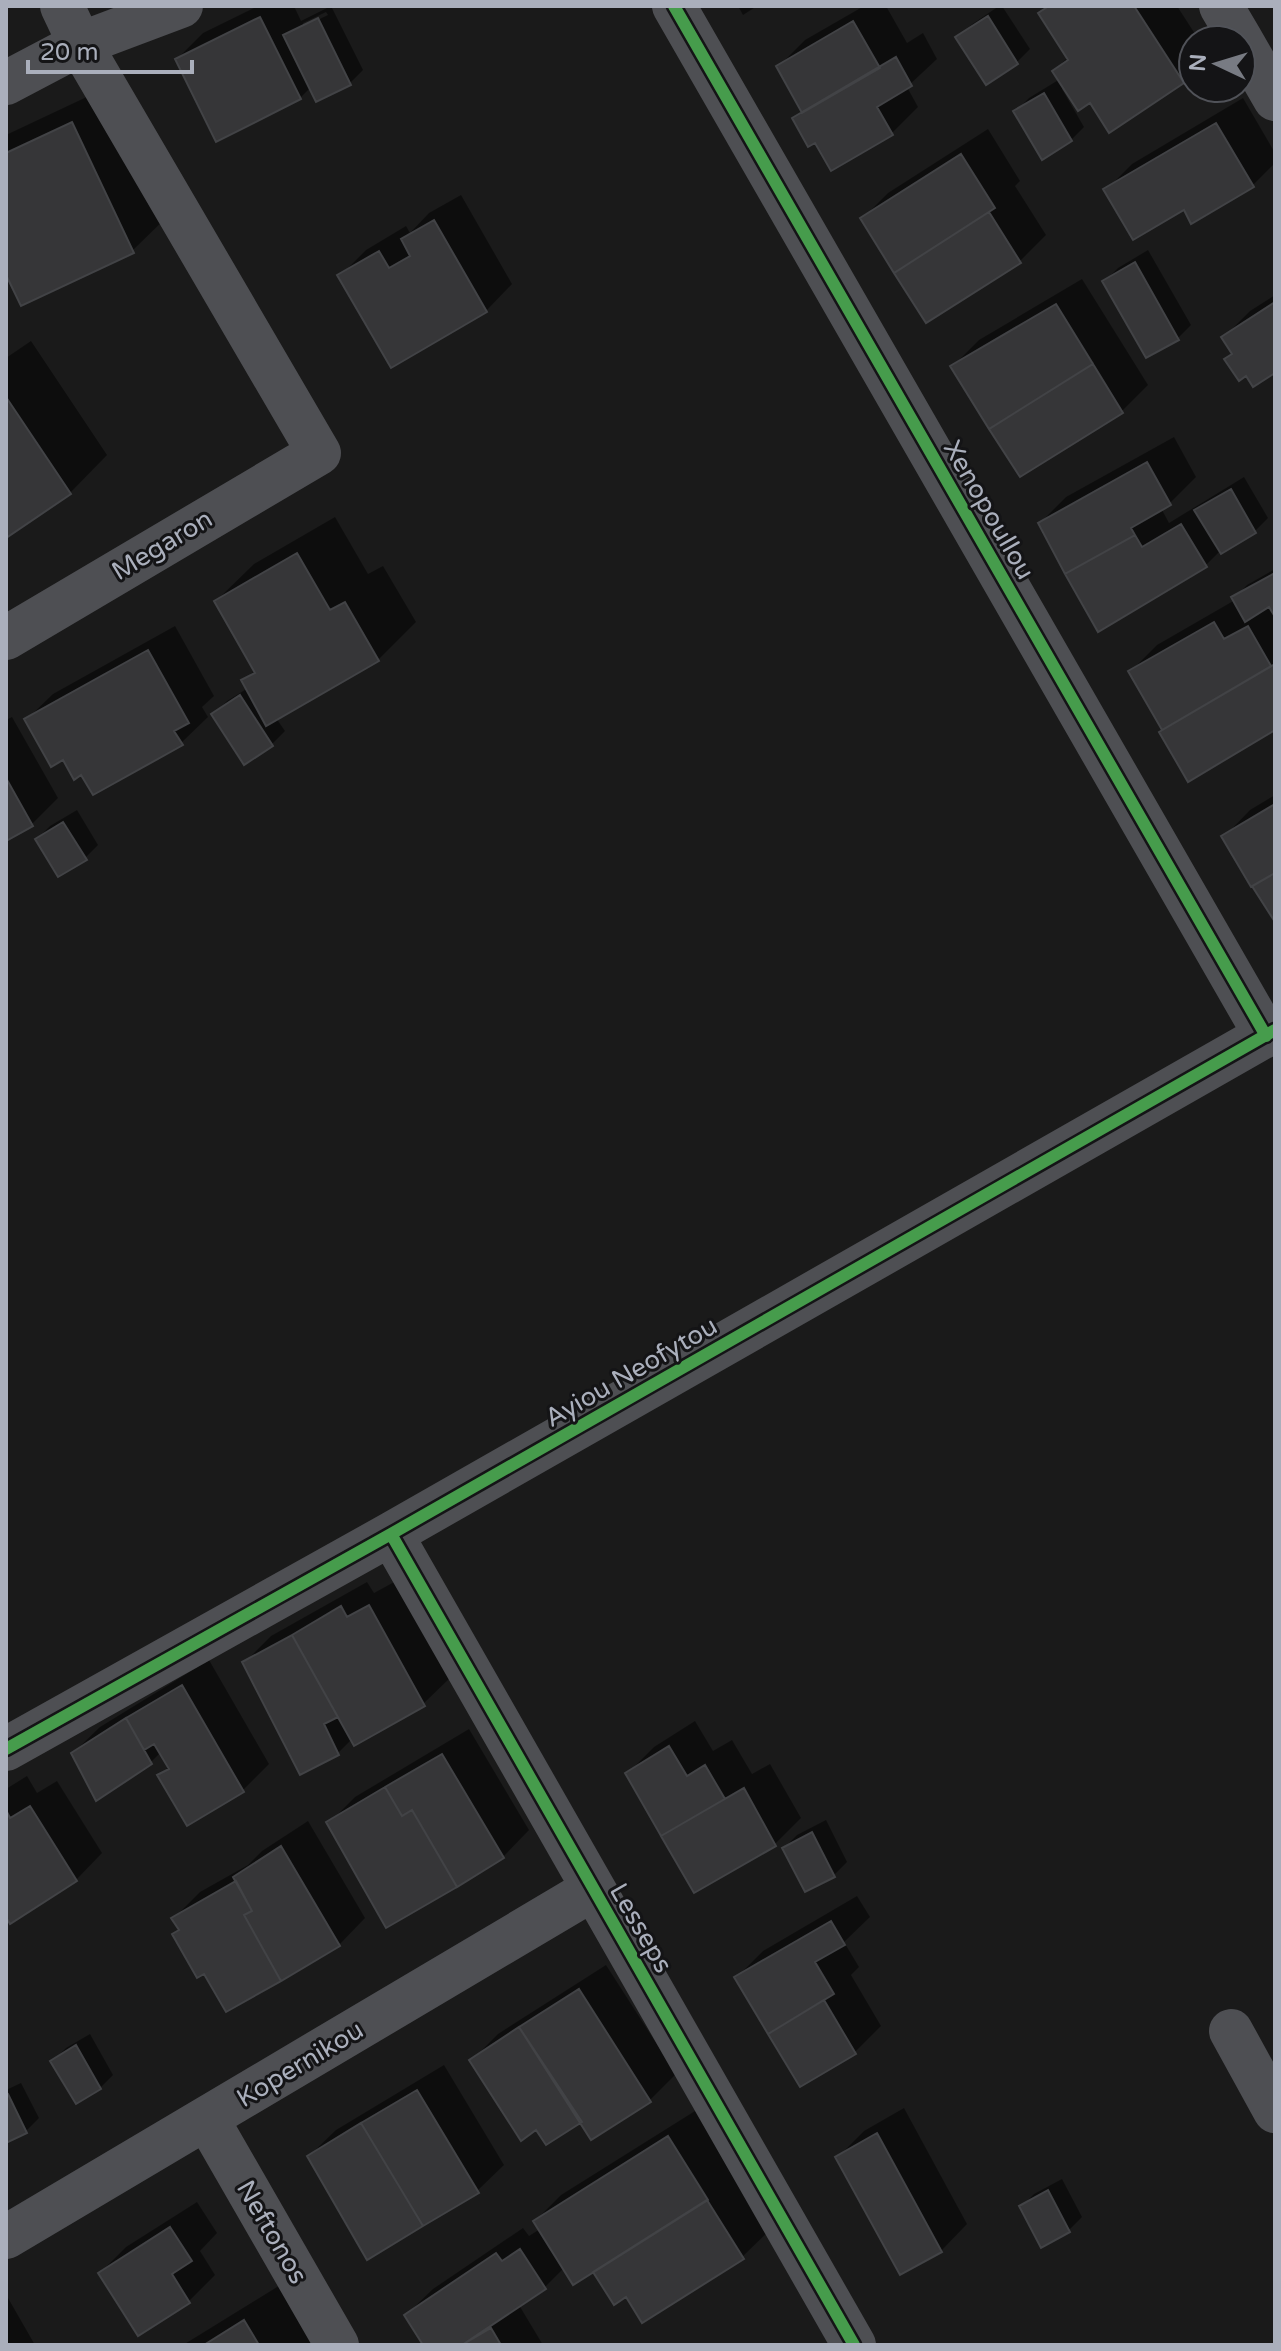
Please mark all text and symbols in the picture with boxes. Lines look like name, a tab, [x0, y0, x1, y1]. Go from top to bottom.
scale bar	[28, 24, 192, 74]
north arrow	[1177, 24, 1257, 104]
text: 20 m	[40, 38, 98, 67]
text: N	[1184, 53, 1212, 72]
street label: Xenopoullou	[937, 435, 1041, 585]
street label: Megaron	[106, 503, 218, 587]
street label: Ayiou Neofytou	[539, 1310, 723, 1434]
street label: Lesseps	[603, 1878, 679, 1978]
street label: Kopernikou	[231, 2014, 369, 2114]
street label: Neftonos	[230, 2175, 314, 2289]

